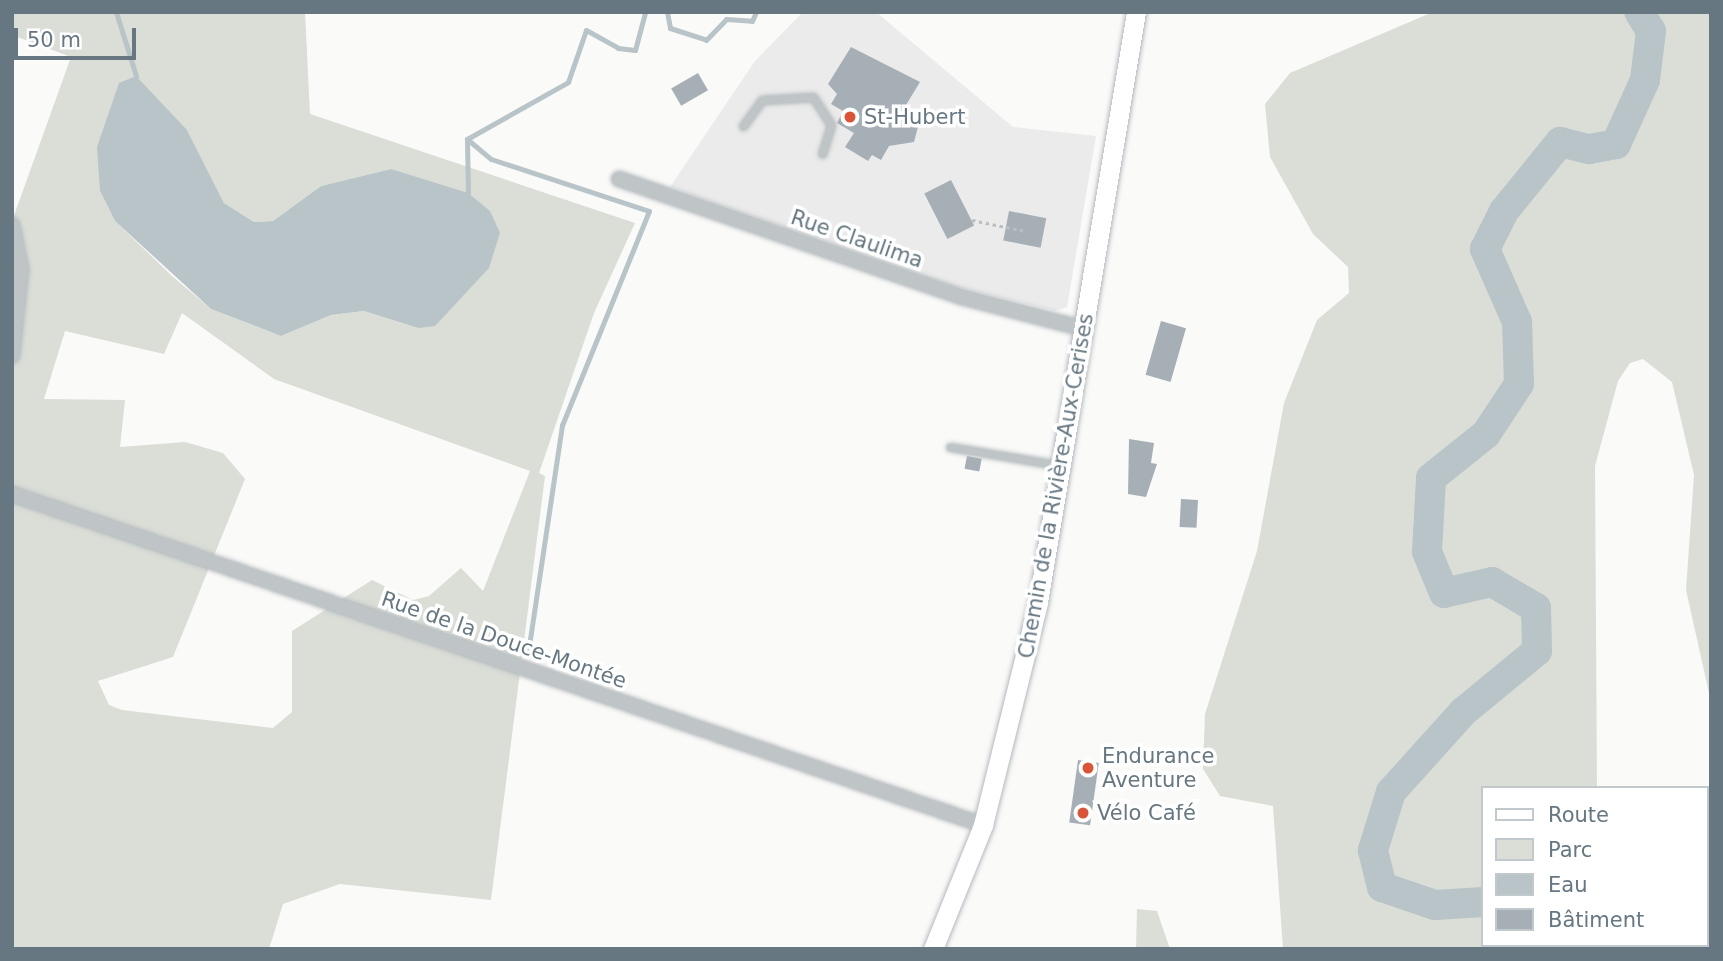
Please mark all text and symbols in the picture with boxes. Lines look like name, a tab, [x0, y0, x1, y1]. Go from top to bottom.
scale bar	[18, 14, 140, 58]
text: 50 m	[27, 28, 81, 52]
place label: St-Hubert	[864, 104, 965, 130]
marker: St-Hubert	[842, 109, 858, 125]
street label: Rue Claulima	[788, 205, 926, 273]
street label: Chemin de la Rivière-Aux-Cerises	[1013, 312, 1099, 660]
street label: Rue de la Douce-Montée	[378, 586, 630, 694]
place label: Endurance Aventure	[1102, 743, 1214, 793]
marker: Endurance Aventure	[1080, 760, 1096, 776]
legend	[1482, 786, 1709, 947]
place label: Vélo Café	[1097, 800, 1196, 826]
text: Route	[1548, 803, 1609, 827]
marker: Vélo Café	[1075, 805, 1091, 821]
text: Parc	[1548, 838, 1592, 862]
text: Eau	[1548, 873, 1587, 897]
text: Bâtiment	[1548, 908, 1644, 932]

